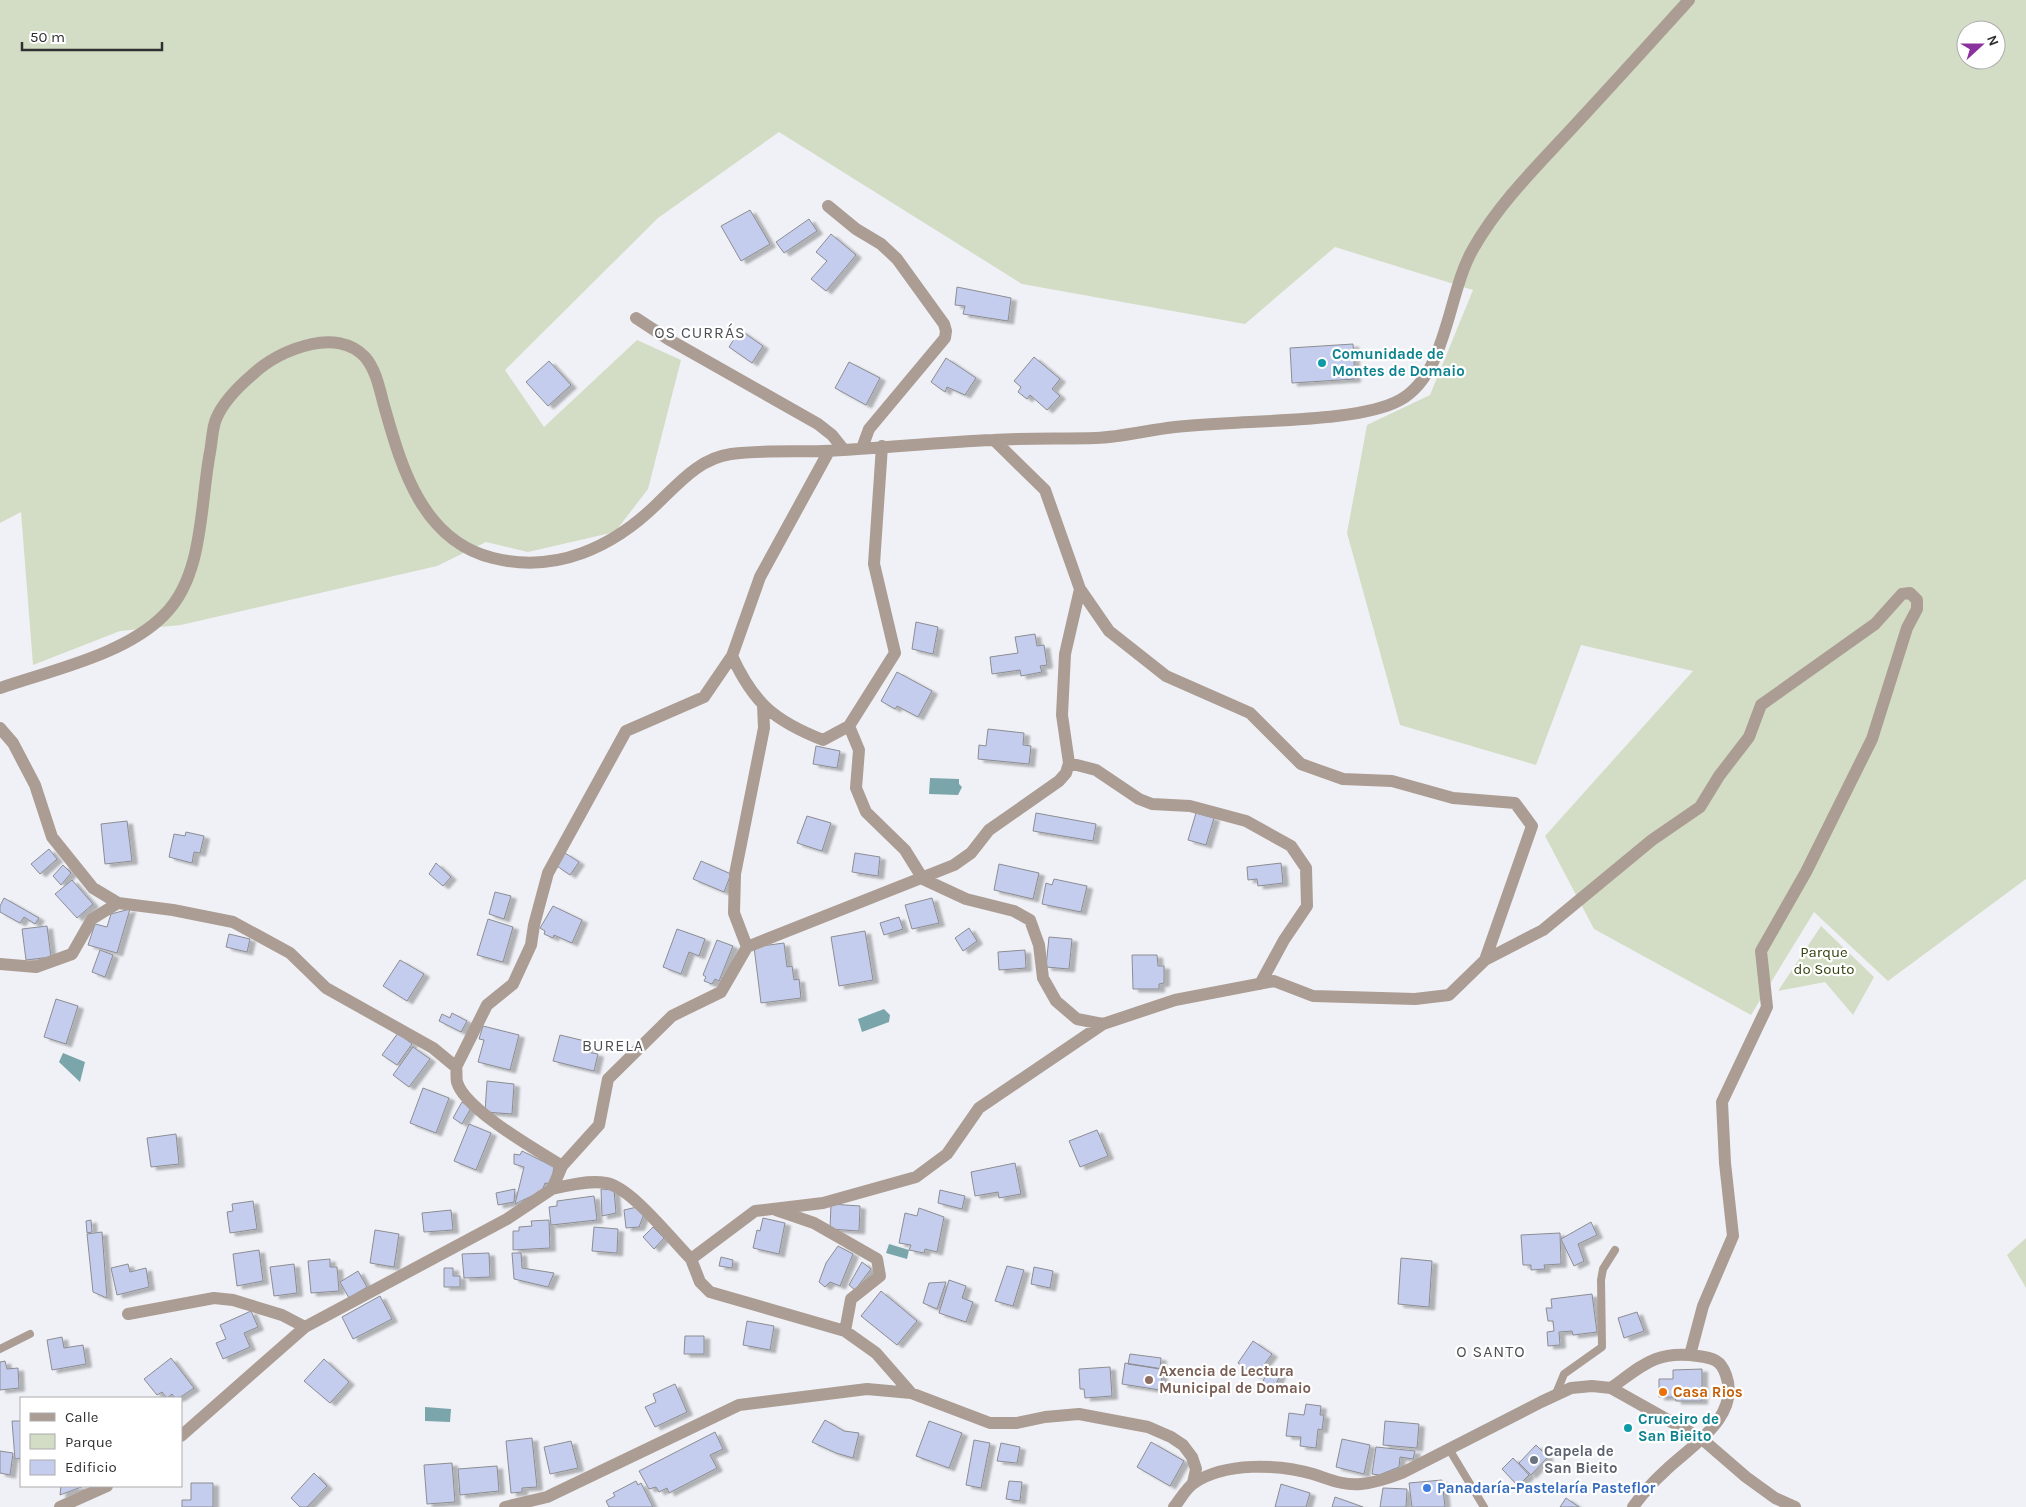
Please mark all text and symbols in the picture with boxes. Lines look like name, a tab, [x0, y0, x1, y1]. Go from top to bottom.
scale bar	[22, 20, 162, 52]
north arrow	[1956, 20, 2006, 70]
text: 50 m	[30, 28, 65, 46]
text: N	[1983, 33, 2002, 48]
district label: OS CURRÁS	[654, 323, 746, 342]
place label: Comunidade de Montes de Domaio	[1332, 345, 1465, 380]
marker: Comunidade de Montes de Domaio	[1316, 357, 1328, 369]
park label: Parque do Souto	[1794, 943, 1854, 978]
district label: BURELA	[582, 1036, 644, 1055]
district label: O SANTO	[1456, 1342, 1526, 1361]
place label: Axencia de Lectura Municipal de Domaio	[1159, 1362, 1311, 1397]
marker: Axencia de Lectura Municipal de Domaio	[1143, 1374, 1155, 1386]
place label: Casa Rios	[1673, 1383, 1743, 1401]
marker: Casa Rios	[1657, 1386, 1669, 1398]
legend	[20, 1397, 182, 1487]
text: Calle	[65, 1408, 99, 1426]
place label: Cruceiro de San Bieito	[1638, 1410, 1719, 1445]
marker: Cruceiro de San Bieito	[1622, 1422, 1634, 1434]
text: Parque	[65, 1433, 113, 1451]
place label: Capela de San Bieito	[1544, 1442, 1617, 1477]
marker: Capela de San Bieito	[1528, 1454, 1540, 1466]
text: Edificio	[65, 1458, 117, 1476]
place label: Panadaría-Pastelaría Pasteflor	[1437, 1479, 1656, 1497]
marker: Panadaría-Pastelaría Pasteflor	[1421, 1482, 1433, 1494]

